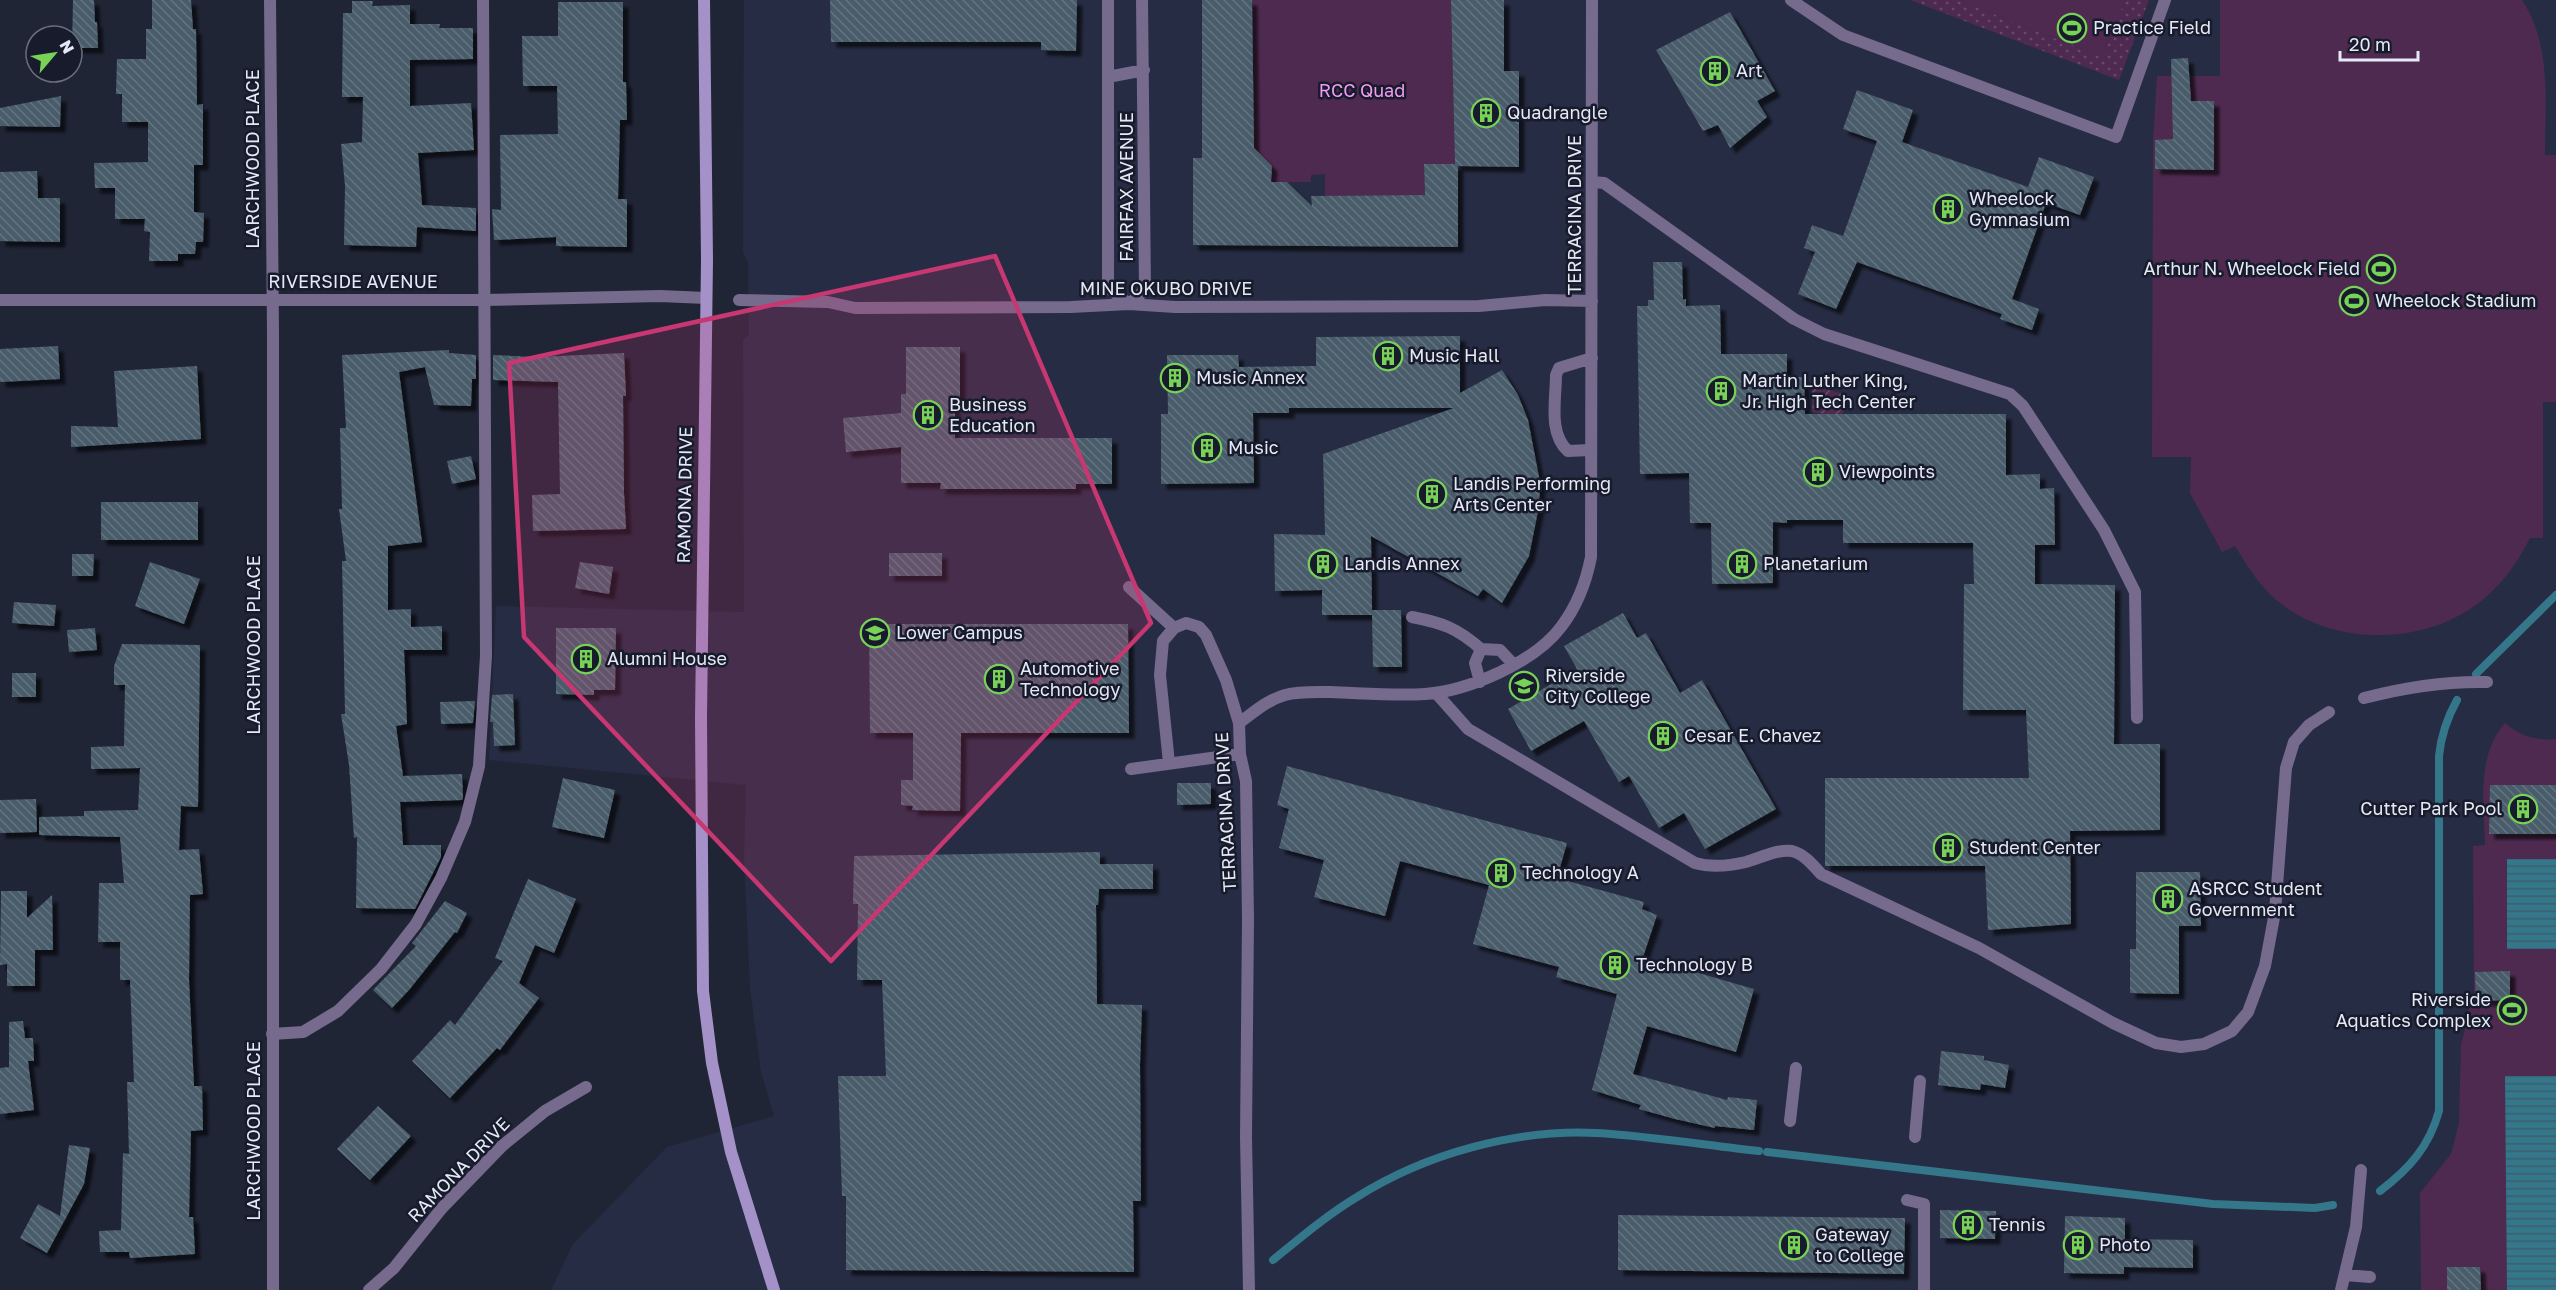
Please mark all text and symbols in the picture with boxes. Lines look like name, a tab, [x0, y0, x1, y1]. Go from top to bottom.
sports icon: Practice Field	[2056, 12, 2088, 44]
place label: Practice Field	[2093, 16, 2211, 38]
north arrow	[24, 24, 84, 84]
scale bar	[2340, 24, 2418, 62]
text: 20 m	[2349, 33, 2391, 55]
text: N	[55, 37, 79, 57]
building icon: Art	[1699, 55, 1731, 87]
place label: Art	[1736, 59, 1763, 81]
street label: LARCHWOOD PLACE	[241, 69, 263, 249]
park label: RCC Quad	[1319, 79, 1405, 101]
building icon: Quadrangle	[1470, 97, 1502, 129]
place label: Quadrangle	[1507, 101, 1608, 123]
street label: FAIRFAX AVENUE	[1115, 112, 1137, 262]
street label: TERRACINA DRIVE	[1563, 135, 1585, 295]
place label: Wheelock Gymnasium	[1969, 187, 2070, 230]
building icon: Wheelock Gymnasium	[1932, 193, 1964, 225]
sports icon: Arthur N. Wheelock Field	[2365, 253, 2397, 285]
place label: Arthur N. Wheelock Field	[2144, 257, 2360, 279]
street label: RIVERSIDE AVENUE	[268, 270, 438, 292]
street label: MINE OKUBO DRIVE	[1080, 277, 1252, 299]
sports icon: Wheelock Stadium	[2338, 285, 2370, 317]
place label: Wheelock Stadium	[2375, 289, 2536, 311]
building icon: Music Hall	[1372, 340, 1404, 372]
place label: Music Hall	[1409, 344, 1500, 366]
building icon: Music Annex	[1159, 362, 1191, 394]
place label: Music Annex	[1196, 366, 1305, 388]
place label: Martin Luther King, Jr. High Tech Center	[1742, 369, 1915, 412]
building icon: Martin Luther King, Jr. High Tech Center	[1705, 375, 1737, 407]
place label: Business Education	[949, 393, 1035, 436]
building icon: Business Education	[912, 399, 944, 431]
street label: RAMONA DRIVE	[672, 426, 696, 564]
building icon: Music	[1191, 432, 1223, 464]
place label: Music	[1228, 436, 1279, 458]
building icon: Viewpoints	[1802, 456, 1834, 488]
place label: Viewpoints	[1839, 460, 1935, 482]
place label: Landis Performing Arts Center	[1453, 472, 1611, 515]
building icon: Landis Performing Arts Center	[1416, 478, 1448, 510]
building icon: Landis Annex	[1307, 548, 1339, 580]
building icon: Planetarium	[1726, 548, 1758, 580]
place label: Landis Annex	[1344, 552, 1460, 574]
place label: Planetarium	[1763, 552, 1868, 574]
street label: LARCHWOOD PLACE	[242, 555, 264, 735]
school or university icon: Lower Campus	[859, 617, 891, 649]
place label: Lower Campus	[896, 621, 1023, 643]
building icon: Alumni House	[570, 643, 602, 675]
place label: Alumni House	[607, 647, 727, 669]
place label: Automotive Technology	[1020, 657, 1120, 700]
building icon: Automotive Technology	[983, 663, 1015, 695]
place label: Riverside City College	[1545, 664, 1651, 707]
school or university icon: Riverside City College	[1508, 670, 1540, 702]
building icon: Cesar E. Chavez	[1647, 720, 1679, 752]
place label: Cesar E. Chavez	[1684, 724, 1821, 746]
street label: TERRACINA DRIVE	[1210, 732, 1240, 893]
building icon: Cutter Park Pool	[2507, 793, 2539, 825]
place label: Cutter Park Pool	[2360, 797, 2502, 819]
building icon: Student Center	[1932, 832, 1964, 864]
place label: Student Center	[1969, 836, 2101, 858]
building icon: Technology A	[1485, 857, 1517, 889]
place label: Technology A	[1522, 861, 1639, 883]
place label: ASRCC Student Government	[2189, 877, 2322, 920]
building icon: ASRCC Student Government	[2152, 883, 2184, 915]
building icon: Technology B	[1599, 949, 1631, 981]
place label: Technology B	[1636, 953, 1753, 975]
place label: Riverside Aquatics Complex	[2336, 988, 2491, 1031]
sports icon: Riverside Aquatics Complex	[2496, 994, 2528, 1026]
street label: LARCHWOOD PLACE	[242, 1041, 264, 1221]
street label: RAMONA DRIVE	[403, 1112, 514, 1226]
building icon: Tennis	[1952, 1209, 1984, 1241]
place label: Tennis	[1989, 1213, 2045, 1235]
place label: Gateway to College	[1815, 1223, 1904, 1266]
building icon: Gateway to College	[1778, 1229, 1810, 1261]
building icon: Photo	[2062, 1229, 2094, 1261]
place label: Photo	[2099, 1233, 2151, 1255]

